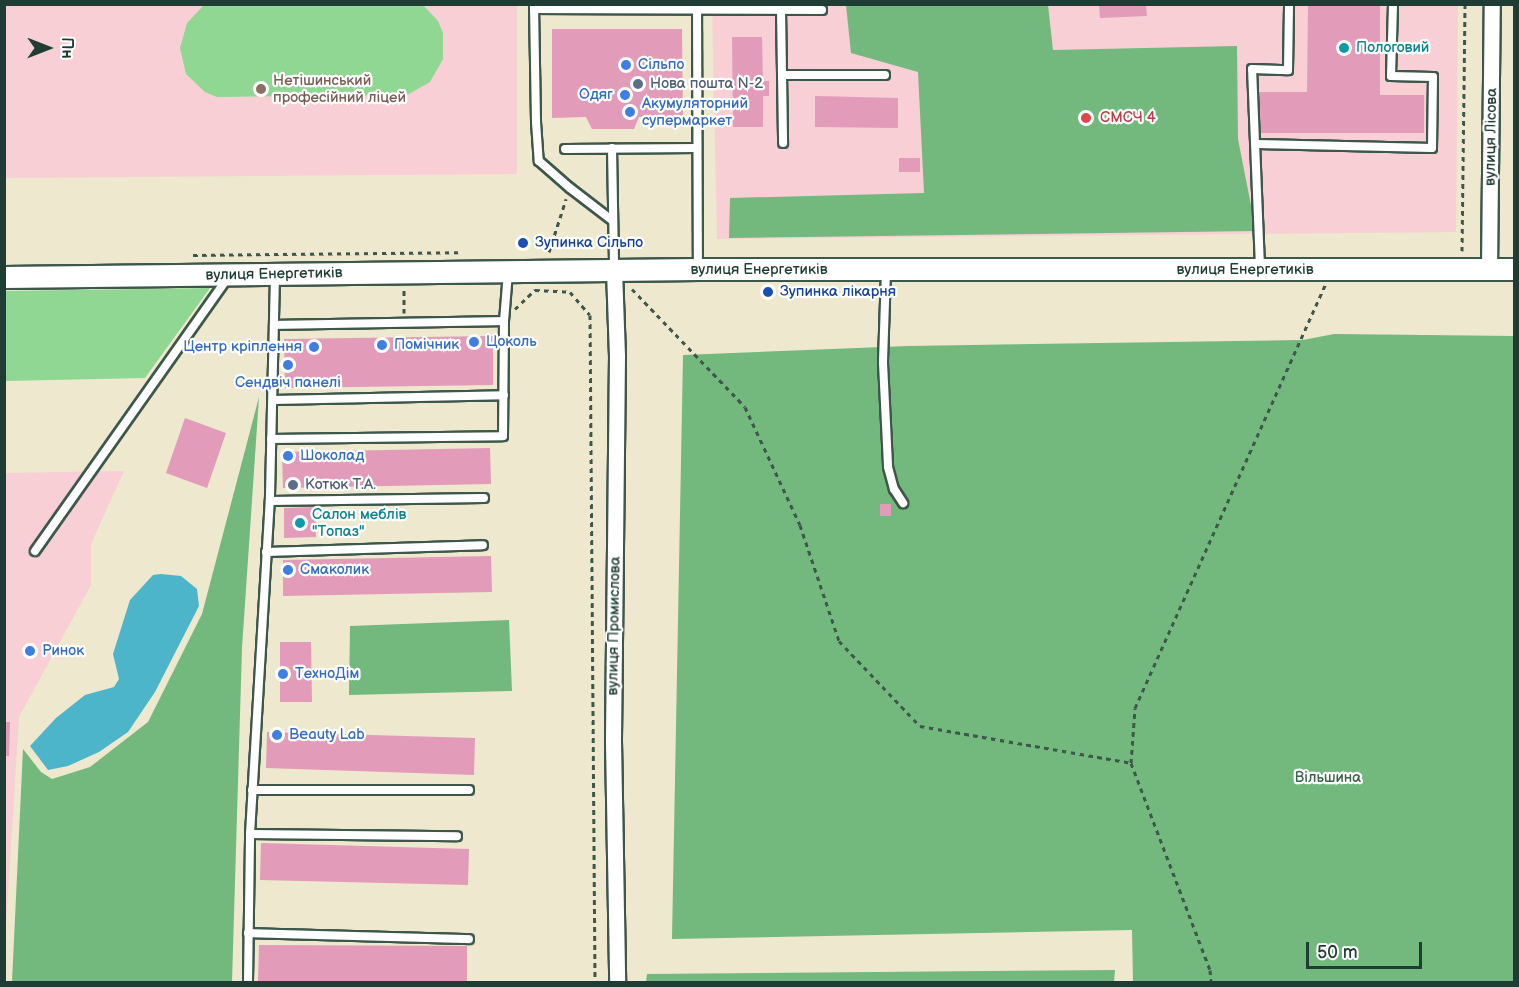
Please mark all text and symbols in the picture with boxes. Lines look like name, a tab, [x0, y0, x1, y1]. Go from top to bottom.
north arrow	[18, 18, 78, 78]
text: Пн	[57, 37, 76, 59]
place label: Пологовий	[1356, 39, 1429, 57]
marker: Пологовий	[1337, 41, 1351, 55]
place label: Сільпо	[638, 56, 684, 74]
marker: Сільпо	[619, 58, 633, 72]
place label: Нетішинський професійний ліцей	[273, 71, 406, 106]
place label: Нова пошта N-2	[650, 75, 763, 93]
marker: Нова пошта N-2	[631, 77, 645, 91]
marker: Нетішинський професійний ліцей	[254, 82, 268, 96]
place label: Одяг	[579, 86, 613, 104]
marker: Одяг	[618, 88, 632, 102]
street label: вулиця Лісова	[1481, 88, 1501, 186]
place label: Акумуляторний супермаркет	[642, 94, 748, 129]
marker: Акумуляторний супермаркет	[623, 105, 637, 119]
marker: СМСЧ 4	[1077, 109, 1095, 127]
place label: СМСЧ 4	[1100, 109, 1156, 127]
place label: Зупинка Сільпо	[535, 234, 643, 252]
marker: Зупинка Сільпо	[516, 236, 530, 250]
street label: вулиця Енергетиків	[690, 261, 828, 279]
street label: вулиця Енергетиків	[1176, 261, 1314, 279]
street label: вулиця Енергетиків	[205, 264, 343, 284]
place label: Зупинка лікарня	[780, 283, 896, 301]
marker: Зупинка лікарня	[761, 285, 775, 299]
place label: Цоколь	[486, 333, 537, 351]
marker: Цоколь	[467, 335, 481, 349]
place label: Помічник	[394, 336, 459, 354]
place label: Центр кріплення	[183, 338, 302, 356]
marker: Помічник	[375, 338, 389, 352]
marker: Центр кріплення	[307, 340, 321, 354]
marker: Сендвіч панелі	[281, 358, 295, 372]
place label: Сендвіч панелі	[235, 374, 341, 392]
place label: Шоколад	[300, 447, 364, 465]
marker: Шоколад	[281, 449, 295, 463]
place label: Котюк Т.А.	[305, 476, 376, 494]
marker: Котюк Т.А.	[286, 478, 300, 492]
place label: Салон меблів "Топаз"	[312, 505, 406, 540]
marker: Салон меблів "Топаз"	[293, 516, 307, 530]
street label: вулиця Промислова	[604, 556, 624, 696]
place label: Смаколик	[300, 561, 369, 579]
marker: Смаколик	[281, 563, 295, 577]
place label: Ринок	[42, 642, 84, 660]
marker: Ринок	[23, 644, 37, 658]
place label: ТехноДім	[295, 665, 359, 683]
marker: ТехноДім	[276, 667, 290, 681]
place label: Beauty Lab	[289, 726, 366, 744]
marker: Beauty Lab	[270, 728, 284, 742]
park label: Вільшина	[1295, 769, 1361, 787]
scale bar	[1309, 930, 1424, 968]
text: 50 m	[1317, 942, 1358, 963]

